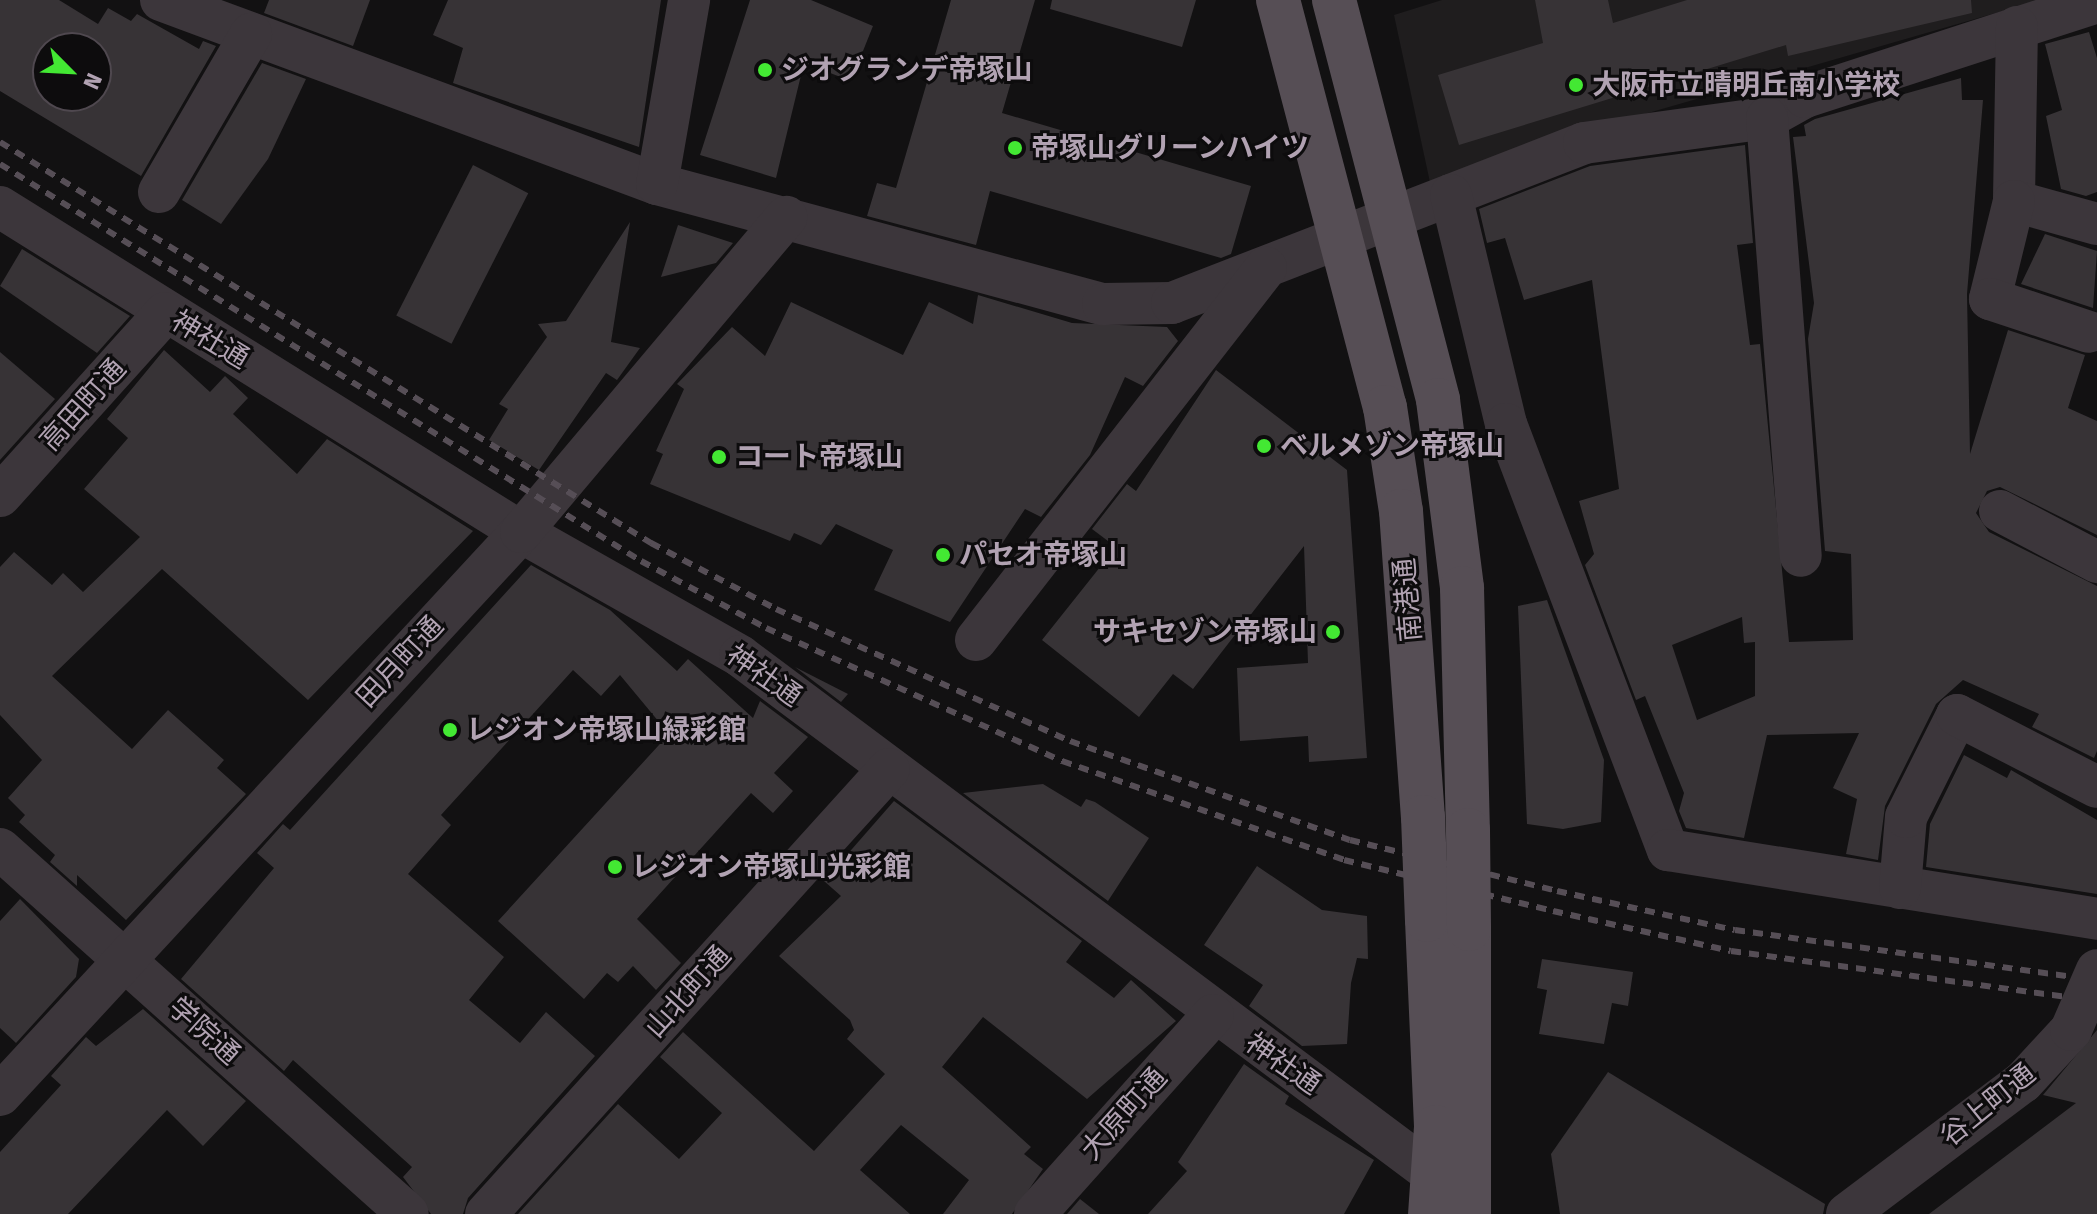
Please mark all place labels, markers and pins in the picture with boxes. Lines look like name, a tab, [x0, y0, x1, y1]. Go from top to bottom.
place label: ジオグランデ帝塚山	[781, 53, 1033, 87]
marker: ジオグランデ帝塚山	[756, 61, 774, 79]
place label: 大阪市立晴明丘南小学校	[1592, 68, 1900, 102]
marker: 大阪市立晴明丘南小学校	[1567, 76, 1585, 94]
place label: 帝塚山グリーンハイツ	[1031, 131, 1311, 165]
marker: 帝塚山グリーンハイツ	[1006, 139, 1024, 157]
place label: ベルメゾン帝塚山	[1280, 429, 1504, 463]
marker: ベルメゾン帝塚山	[1255, 437, 1273, 455]
place label: コート帝塚山	[735, 440, 903, 474]
marker: コート帝塚山	[710, 448, 728, 466]
place label: パセオ帝塚山	[959, 538, 1127, 572]
marker: パセオ帝塚山	[934, 546, 952, 564]
place label: サキセゾン帝塚山	[1093, 615, 1317, 649]
marker: サキセゾン帝塚山	[1324, 623, 1342, 641]
place label: レジオン帝塚山緑彩館	[466, 713, 746, 747]
marker: レジオン帝塚山緑彩館	[441, 721, 459, 739]
place label: レジオン帝塚山光彩館	[631, 850, 911, 884]
marker: レジオン帝塚山光彩館	[606, 858, 624, 876]

